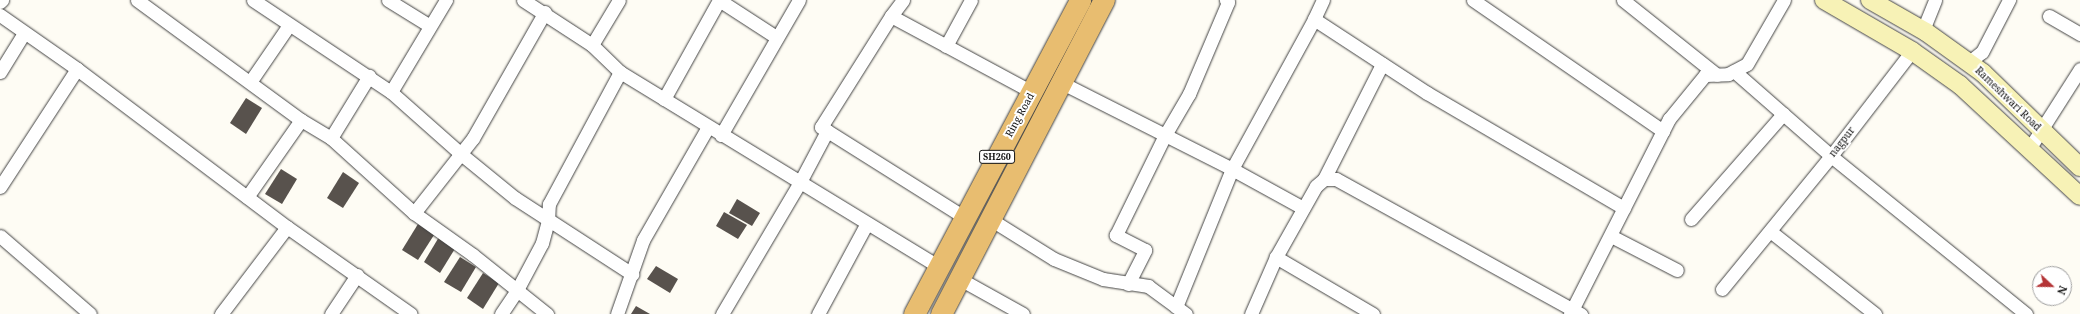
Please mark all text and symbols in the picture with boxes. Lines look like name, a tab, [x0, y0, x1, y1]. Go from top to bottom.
street label: Rameshwari Road	[1973, 65, 2043, 133]
street label: Ring Road	[1003, 91, 1037, 139]
street label: nagpur	[1827, 125, 1857, 159]
road number: SH260	[979, 150, 1015, 164]
north arrow	[2032, 266, 2072, 306]
text: N	[2054, 283, 2071, 297]

